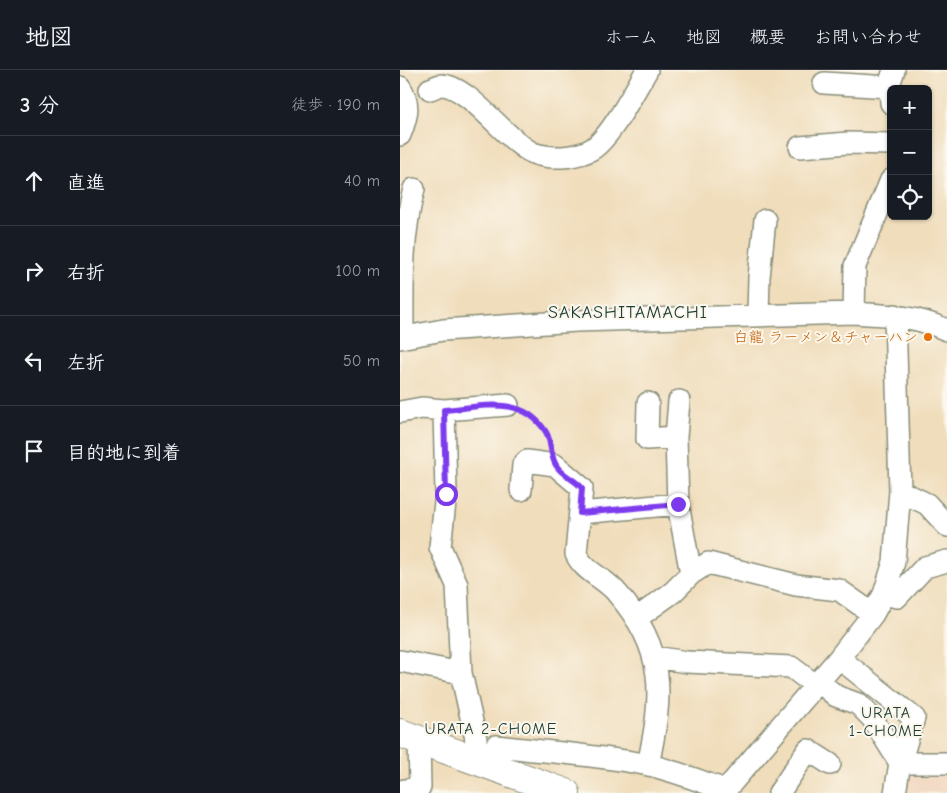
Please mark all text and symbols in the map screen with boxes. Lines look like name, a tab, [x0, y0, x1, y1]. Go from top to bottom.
text: 地図	[25, 23, 73, 51]
text: ホーム	[605, 27, 658, 48]
text: 地図	[686, 27, 722, 48]
text: 概要	[750, 27, 786, 48]
text: お問い合わせ	[814, 27, 922, 48]
map controls	[887, 85, 932, 220]
button: +	[887, 85, 932, 130]
text: 3 分	[20, 93, 59, 117]
text: 徒歩 · 190 m	[291, 96, 380, 114]
button: −	[887, 130, 932, 175]
icon: ahead	[20, 167, 48, 195]
text: 直進	[67, 172, 105, 194]
text: 40 m	[344, 172, 380, 190]
button: locate	[887, 175, 932, 220]
icon: right	[20, 257, 48, 285]
text: 右折	[67, 262, 105, 284]
text: 100 m	[336, 262, 380, 280]
district label: SAKASHITAMACHI	[548, 302, 708, 323]
place label: 白龍 ラーメン＆チャーハン	[734, 328, 918, 346]
marker: 白龍 ラーメン＆チャーハン	[922, 331, 934, 343]
icon: left	[20, 347, 48, 375]
text: 左折	[67, 352, 105, 374]
text: 50 m	[343, 352, 380, 370]
icon: arrive	[20, 437, 48, 465]
text: 目的地に到着	[67, 442, 181, 464]
route start	[435, 483, 458, 506]
route end	[667, 493, 690, 516]
district label: URATA 1-CHOME	[849, 704, 923, 740]
district label: URATA 2-CHOME	[425, 720, 557, 738]

